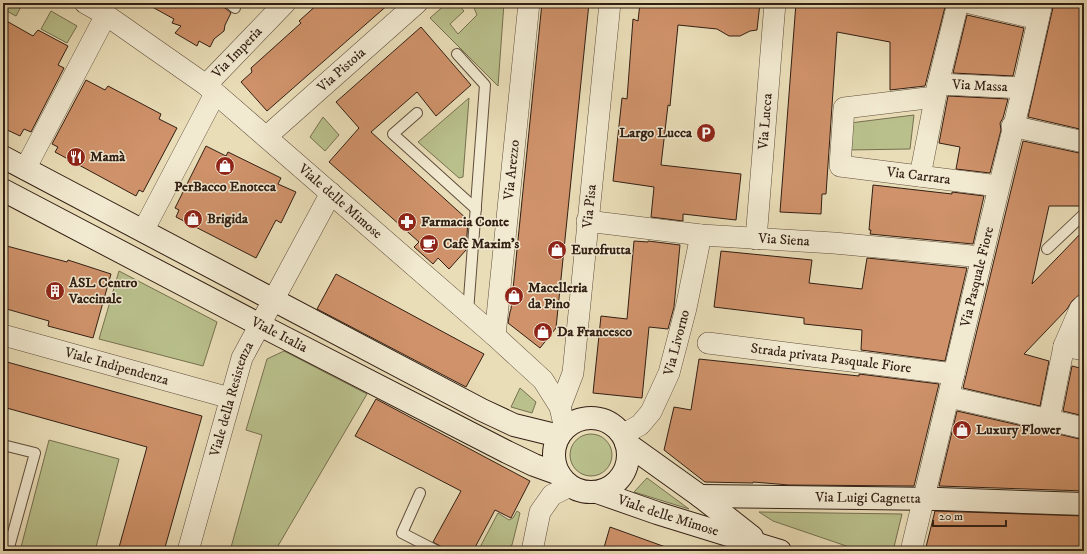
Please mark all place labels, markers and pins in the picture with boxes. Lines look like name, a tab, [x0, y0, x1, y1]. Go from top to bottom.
parking icon: Largo Lucca	[695, 122, 717, 144]
place label: Largo Lucca	[619, 124, 693, 142]
restaurant icon: Mamà	[65, 146, 87, 168]
place label: Mamà	[90, 148, 126, 166]
shop icon: PerBacco Enoteca	[214, 155, 236, 177]
place label: PerBacco Enoteca	[174, 178, 277, 196]
shop icon: Brigida	[182, 208, 204, 230]
place label: Brigida	[207, 210, 249, 228]
pharmacy icon: Farmacia Conte	[396, 211, 418, 233]
place label: Farmacia Conte	[421, 213, 509, 231]
cafe icon: Cafè Maxim's	[418, 233, 440, 255]
place label: Cafè Maxim's	[443, 235, 520, 253]
shop icon: Eurofrutta	[546, 239, 568, 261]
place label: Eurofrutta	[571, 241, 632, 259]
place label: ASL Centro Vaccinale	[68, 274, 137, 308]
place label: Macelleria da Pino	[528, 279, 589, 313]
building icon: ASL Centro Vaccinale	[44, 280, 66, 302]
shop icon: Macelleria da Pino	[503, 285, 525, 307]
shop icon: Da Francesco	[532, 321, 554, 343]
place label: Da Francesco	[557, 323, 632, 341]
shop icon: Luxury Flower	[951, 419, 973, 441]
place label: Luxury Flower	[976, 421, 1062, 439]

